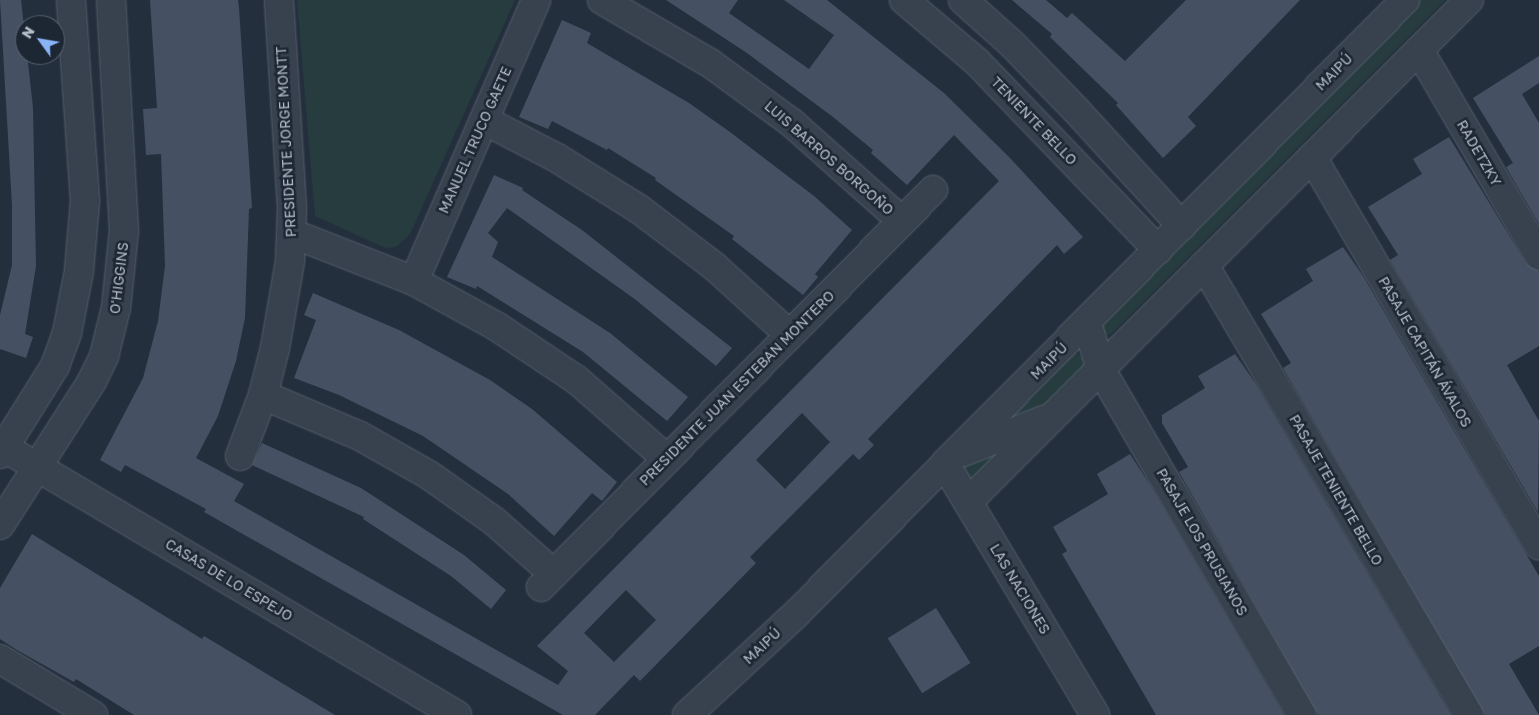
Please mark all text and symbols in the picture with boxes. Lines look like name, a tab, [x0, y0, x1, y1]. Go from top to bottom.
north arrow	[15, 15, 65, 65]
text: N	[18, 23, 38, 41]
street label: PRESIDENTE JORGE MONTT	[273, 46, 299, 238]
street label: MAIPÚ	[1312, 50, 1356, 94]
street label: MANUEL TRUCO GAETE	[435, 64, 515, 216]
street label: TENIENTE BELLO	[988, 74, 1080, 168]
street label: LUIS BARROS BORGOÑO	[761, 97, 897, 219]
street label: RADETZKY	[1453, 117, 1505, 189]
street label: O'HIGGINS	[106, 241, 132, 315]
street label: PASAJE CAPITÁN ÁVALOS	[1375, 274, 1475, 430]
street label: PRESIDENTE JUAN ESTEBAN MONTERO	[636, 287, 838, 489]
street label: MAIPÚ	[1027, 339, 1071, 383]
street label: PASAJE TENIENTE BELLO	[1286, 412, 1386, 568]
street label: PASAJE LOS PRUSIANOS	[1153, 465, 1251, 619]
street label: CASAS DE LO ESPEJO	[162, 535, 296, 625]
street label: LAS NACIONES	[986, 541, 1054, 637]
street label: MAIPÚ	[740, 624, 784, 668]

